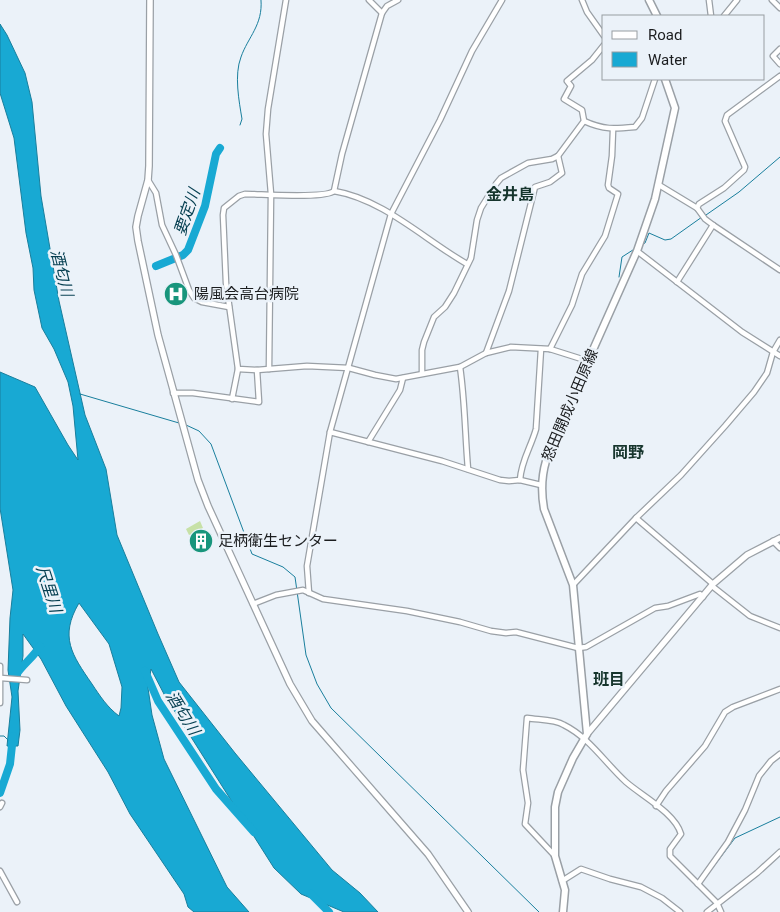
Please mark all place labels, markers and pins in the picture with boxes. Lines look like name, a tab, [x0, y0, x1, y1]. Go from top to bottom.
hospital icon: 陽風会高台病院	[163, 281, 189, 307]
place label: 陽風会高台病院	[194, 285, 299, 303]
building icon: 足柄衛生センター	[188, 528, 214, 554]
place label: 足柄衛生センター	[218, 532, 338, 550]

